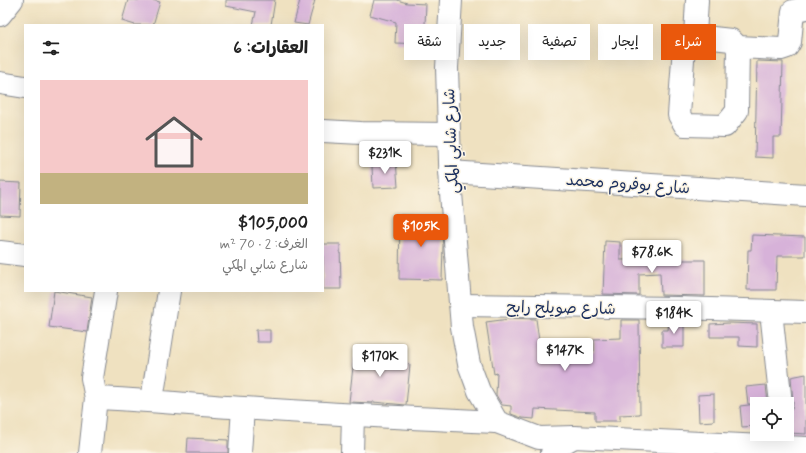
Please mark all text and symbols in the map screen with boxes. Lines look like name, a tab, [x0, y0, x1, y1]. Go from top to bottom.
chip: شقة	[404, 24, 456, 60]
chip: جديد	[464, 24, 520, 60]
chip: تصفية	[528, 24, 590, 60]
chip: إيجار	[598, 24, 653, 60]
chip: شراء	[661, 24, 716, 60]
icon: filters	[40, 37, 62, 59]
text: العقارات: 6	[233, 37, 308, 59]
street label: شارع شابي المكي	[439, 88, 467, 194]
icon: home	[138, 106, 210, 178]
pin: $231K	[357, 141, 413, 175]
text: $231K	[368, 145, 402, 162]
street label: شارع بوفروم محمد	[565, 170, 691, 200]
text: $105,000	[238, 212, 308, 234]
pin: $105K	[393, 214, 449, 248]
text: $105K	[402, 218, 440, 235]
text: الغرف: 2 · 70 m²	[220, 236, 308, 253]
pin: $78.6K	[619, 240, 685, 274]
text: $78.6K	[631, 244, 673, 261]
text: شارع شابي المكي	[222, 257, 308, 274]
street label: شارع صويلح رابح	[506, 297, 616, 320]
pin: $184K	[646, 301, 702, 335]
text: $184K	[655, 305, 693, 322]
pin: $147K	[537, 338, 593, 372]
text: $147K	[546, 342, 584, 359]
pin: $170K	[352, 344, 408, 378]
text: $170K	[362, 348, 399, 365]
map controls	[750, 397, 794, 441]
button: locate	[750, 397, 794, 441]

